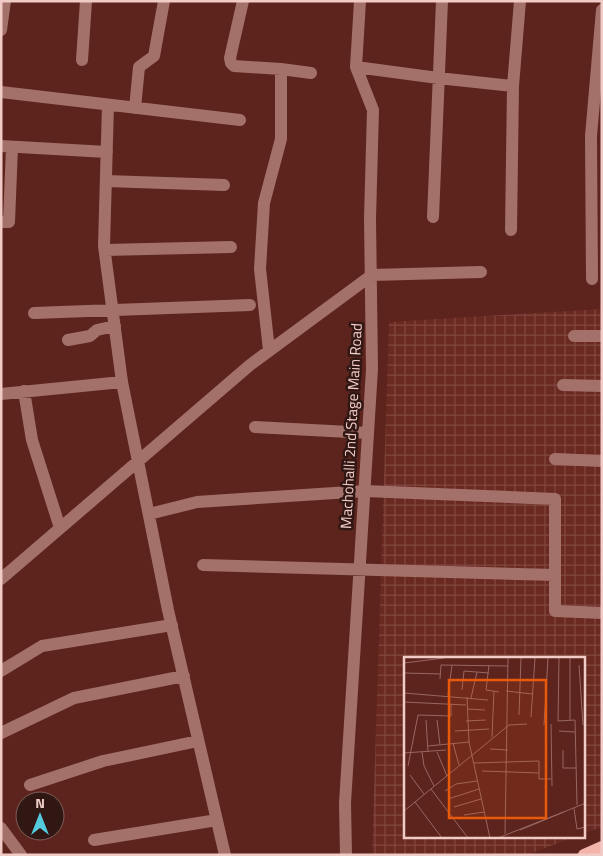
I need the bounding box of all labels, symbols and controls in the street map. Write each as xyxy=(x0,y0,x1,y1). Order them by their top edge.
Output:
street label: Machohalli 2nd Stage Main Road xyxy=(334,323,368,529)
inset map xyxy=(404,657,586,838)
north arrow xyxy=(15,791,65,841)
text: N xyxy=(35,792,45,813)

